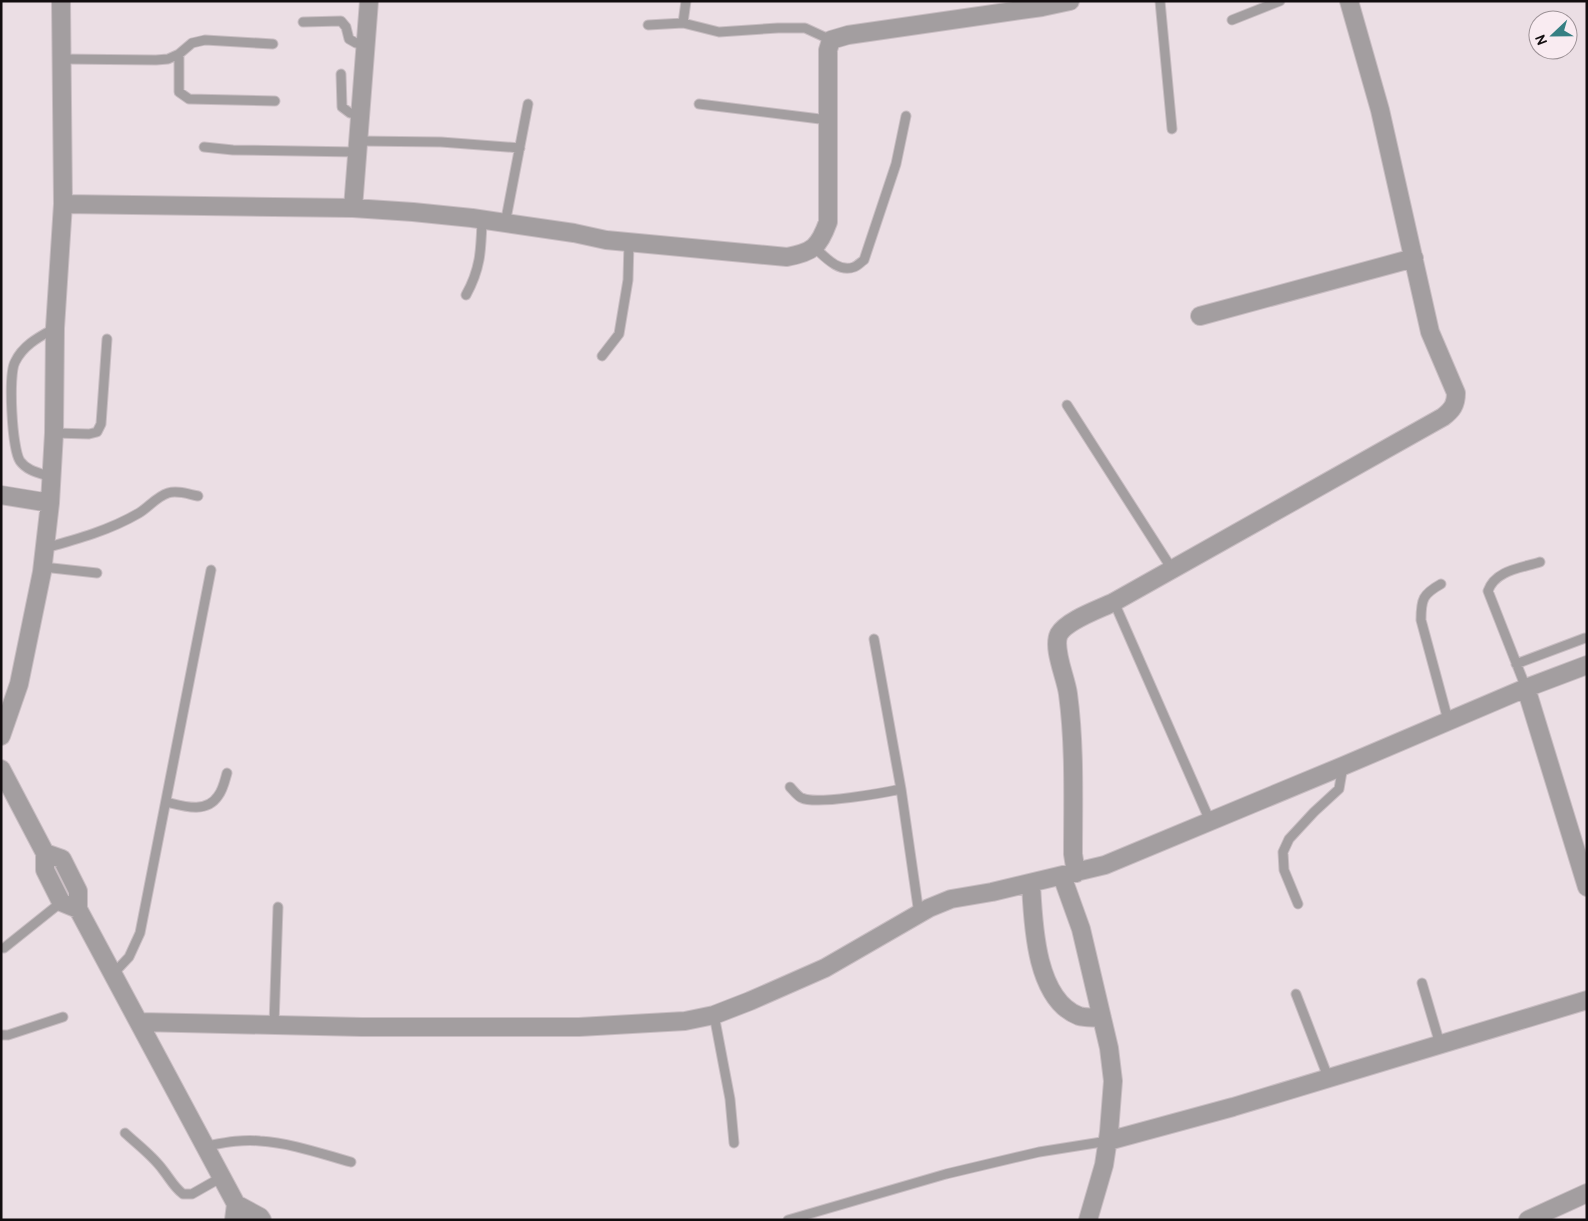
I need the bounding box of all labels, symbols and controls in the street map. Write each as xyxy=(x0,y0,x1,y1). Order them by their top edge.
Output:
north arrow xyxy=(1528,10,1578,60)
text: N xyxy=(1533,31,1552,47)

